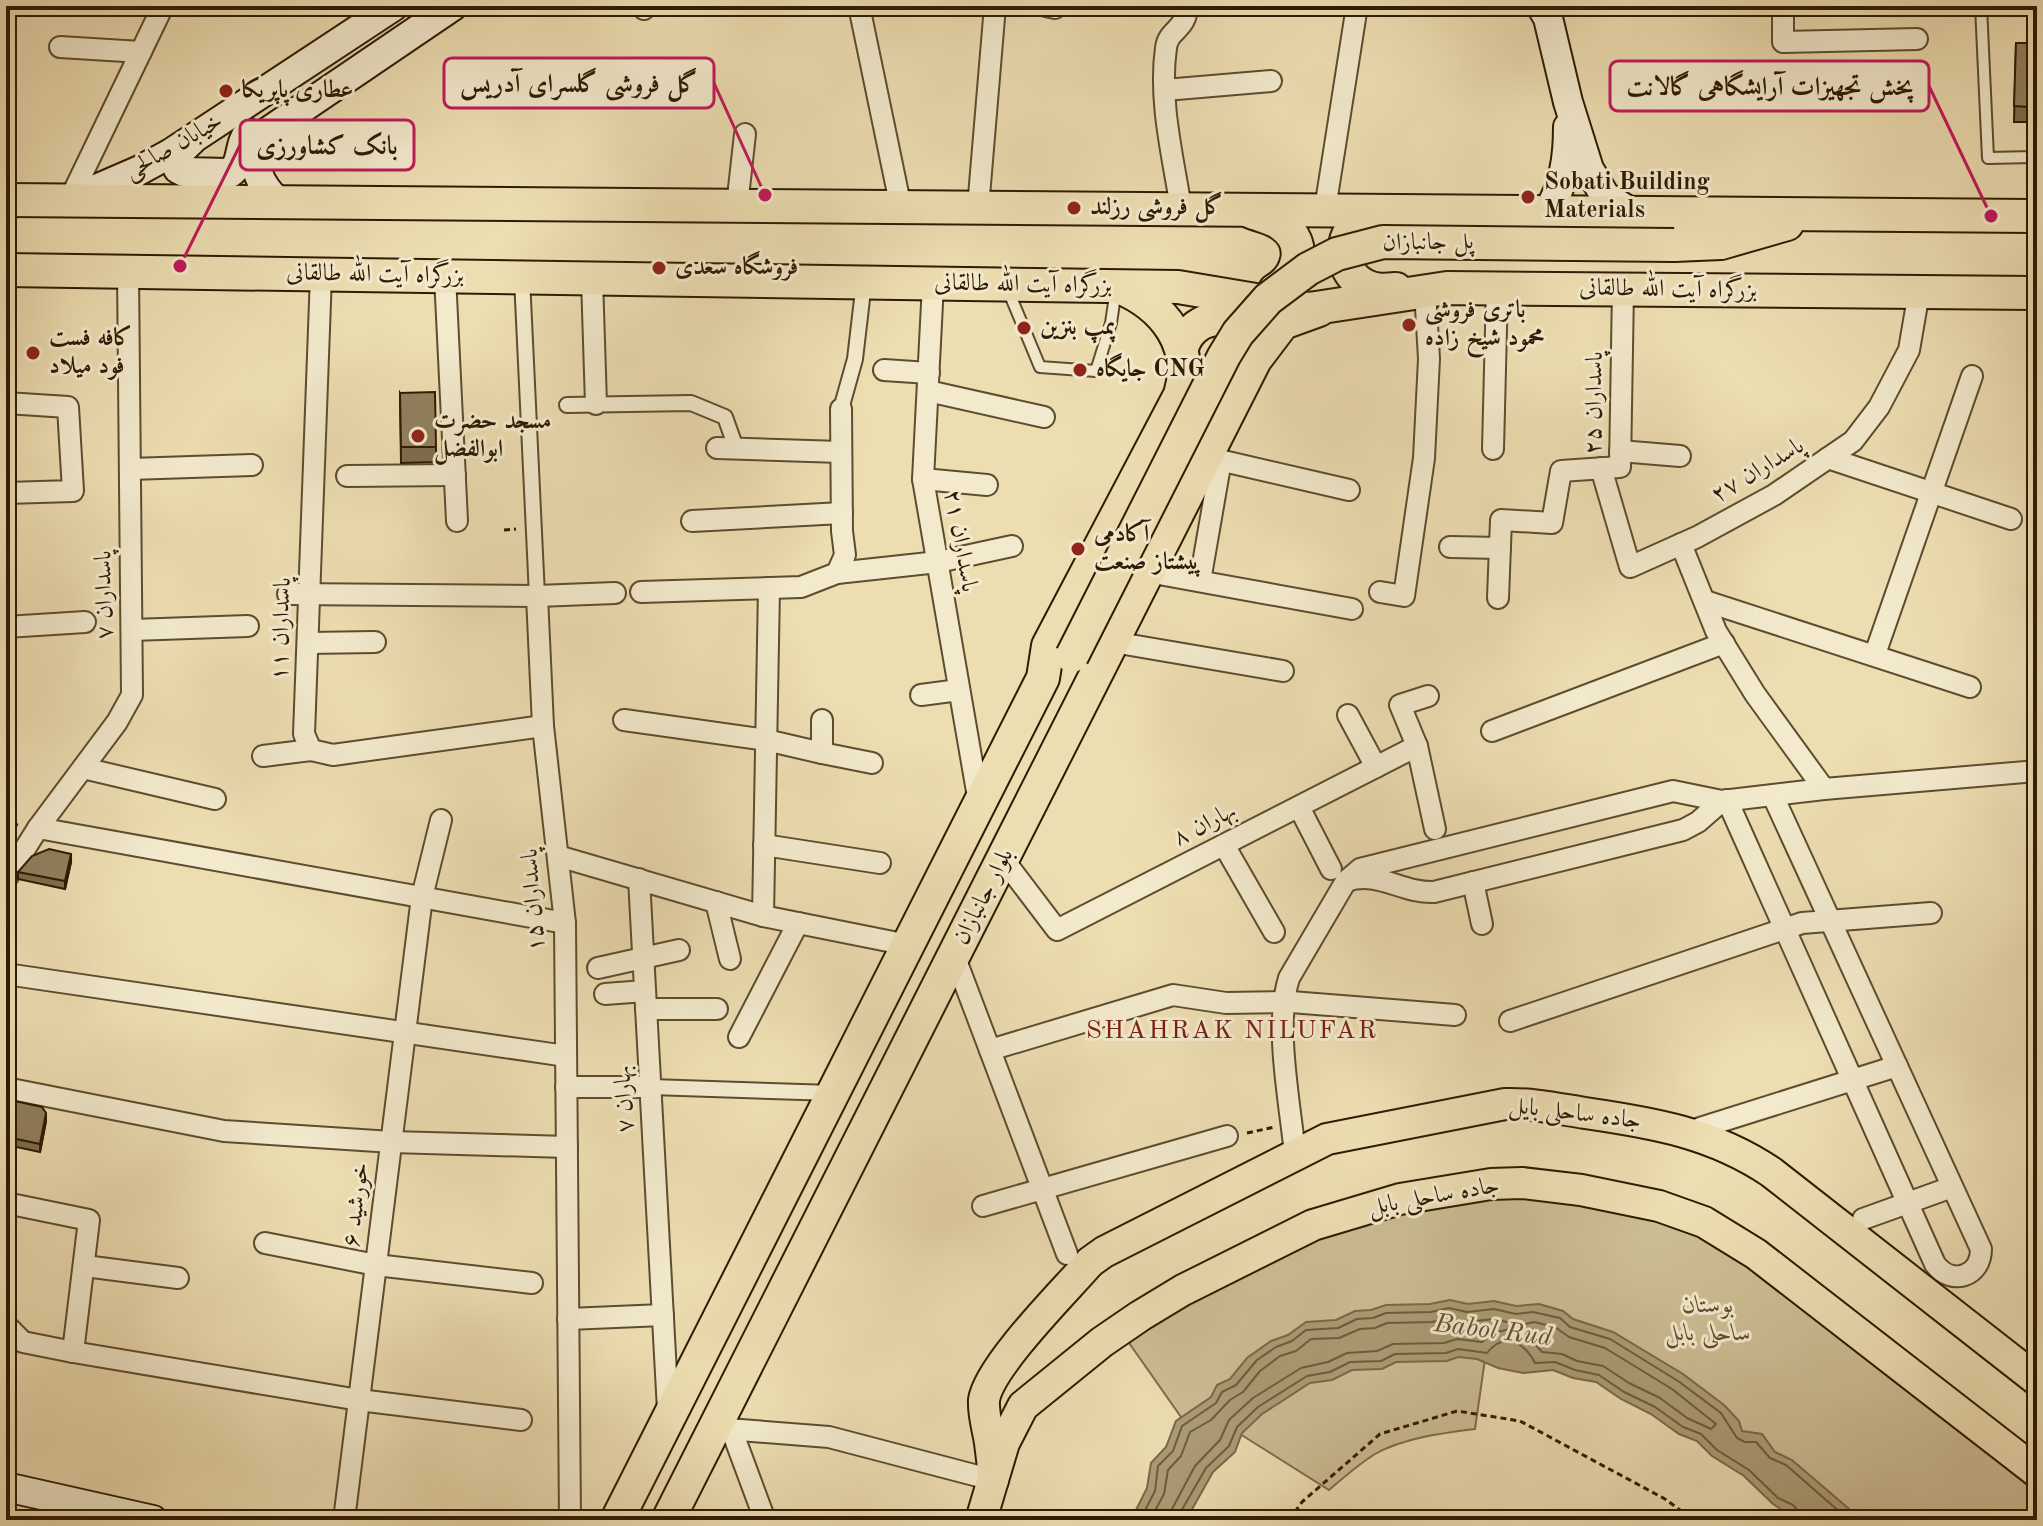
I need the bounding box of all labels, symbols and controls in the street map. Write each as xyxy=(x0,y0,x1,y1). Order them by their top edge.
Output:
callout: گل فروشی گلسرای آدریس xyxy=(444,58,714,108)
callout: پخش تجهیزات آرایشگاهی گالانت xyxy=(1610,61,1929,111)
text: گل فروشی گلسرای آدریس xyxy=(460,67,698,102)
text: پخش تجهیزات آرایشگاهی گالانت xyxy=(1627,69,1914,104)
place label: عطاری پاپریکا xyxy=(242,76,353,107)
marker: عطاری پاپریکا xyxy=(217,82,235,100)
street label: خیابان صالحی xyxy=(121,109,229,187)
callout: بانک کشاورزی xyxy=(240,120,414,170)
text: بانک کشاورزی xyxy=(256,131,398,161)
place label: Sobati Building Materials xyxy=(1544,171,1710,223)
marker: Sobati Building Materials xyxy=(1519,188,1537,206)
place label: گل فروشی رزلند xyxy=(1090,191,1223,223)
marker: گل فروشی رزلند xyxy=(1065,199,1083,217)
street label: پل جانبازان xyxy=(1382,230,1475,259)
place label: فروشگاه سعدی xyxy=(675,250,798,281)
street label: بزرگراه آیت الله طالقانی xyxy=(286,252,464,290)
marker: فروشگاه سعدی xyxy=(650,259,668,277)
street label: بزرگراه آیت الله طالقانی xyxy=(934,262,1112,300)
street label: بزرگراه آیت الله طالقانی xyxy=(1579,267,1757,305)
place label: باتری فروشی محمود شیخ زاده xyxy=(1425,298,1544,359)
place label: پمپ بنزین xyxy=(1040,316,1116,344)
marker: باتری فروشی محمود شیخ زاده xyxy=(1400,316,1418,334)
marker: پمپ بنزین xyxy=(1015,319,1033,337)
place label: کافه فست فود میلاد xyxy=(49,324,132,380)
marker: کافه فست فود میلاد xyxy=(24,344,42,362)
street label: پاسداران ۲۵ xyxy=(1582,350,1611,455)
place label: جایگاه CNG xyxy=(1096,352,1205,383)
marker: جایگاه CNG xyxy=(1071,361,1089,379)
place label: مسجد حضرت ابوالفضل xyxy=(434,410,551,465)
marker: مسجد حضرت ابوالفضل xyxy=(409,427,427,445)
street label: پاسداران ۲۷ xyxy=(1707,433,1811,511)
street label: پاسداران ۲۱ xyxy=(936,488,981,596)
place label: آکادمی پیشتاز صنعت xyxy=(1093,519,1201,577)
marker: آکادمی پیشتاز صنعت xyxy=(1069,540,1087,558)
street label: پاسداران ۷ xyxy=(92,549,121,640)
street label: پاسداران ١١ xyxy=(268,575,299,681)
street label: بهاران ۸ xyxy=(1169,799,1241,852)
street label: بلوار جانبازان xyxy=(950,845,1019,949)
street label: پاسداران ۱۵ xyxy=(518,846,553,952)
district label: SHAHRAK NILUFAR xyxy=(1086,1018,1378,1044)
street label: بهاران ۷ xyxy=(611,1065,640,1133)
street label: جاده ساحلی بایل xyxy=(1507,1094,1642,1137)
street label: خورشید ۶ xyxy=(340,1161,375,1249)
street label: جاده ساحلی بابل xyxy=(1367,1174,1502,1223)
park label: بوستان ساحلی بابل xyxy=(1665,1294,1751,1349)
water label: Babol Rud xyxy=(1432,1311,1554,1351)

